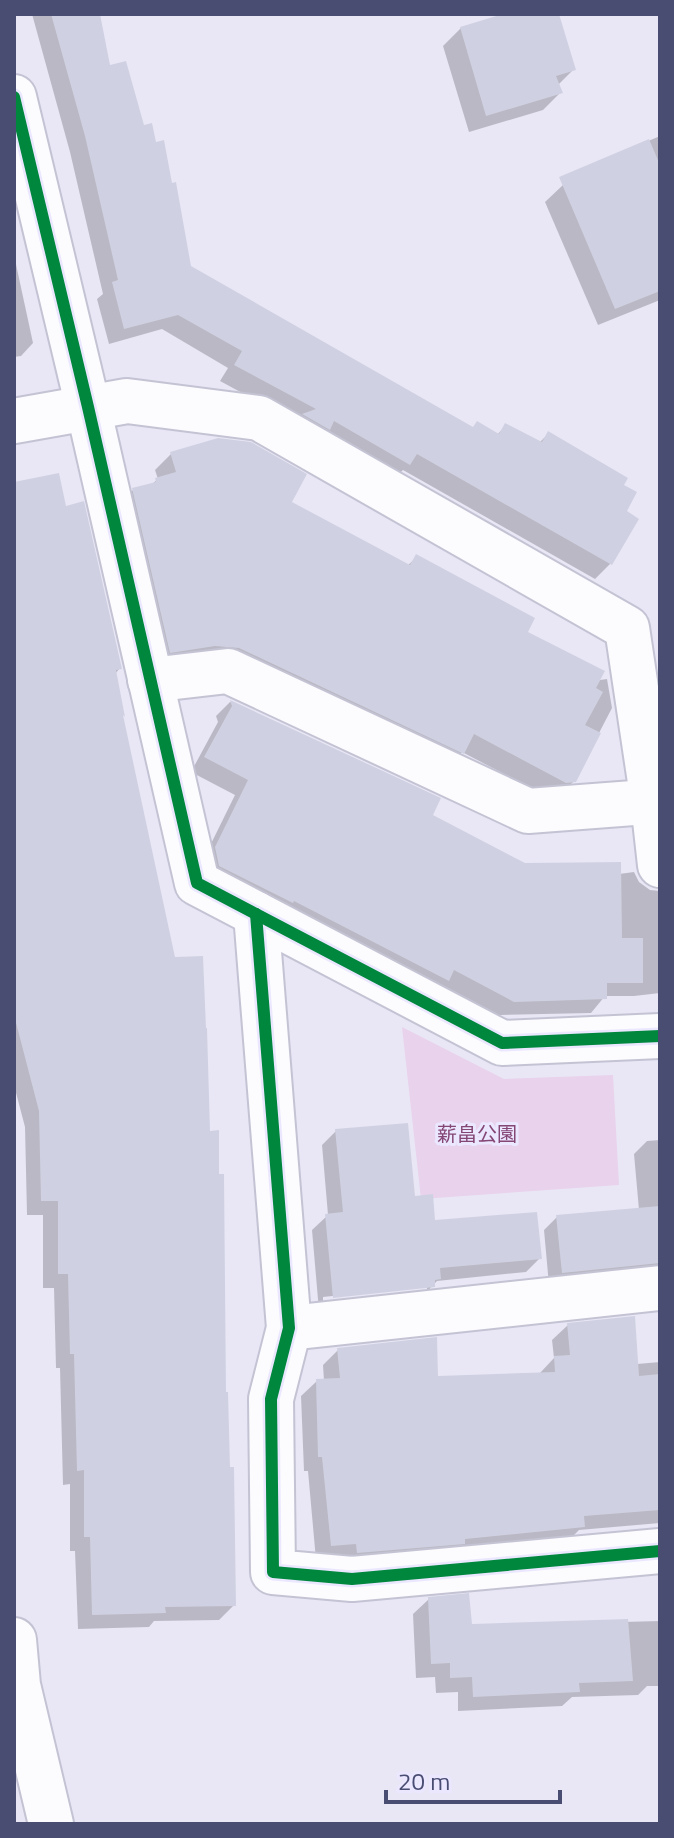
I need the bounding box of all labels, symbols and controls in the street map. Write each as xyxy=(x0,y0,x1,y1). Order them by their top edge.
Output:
park label: 薪畠公園 xyxy=(437,1118,517,1149)
scale bar xyxy=(386,1754,560,1804)
text: 20 m xyxy=(398,1763,450,1799)

